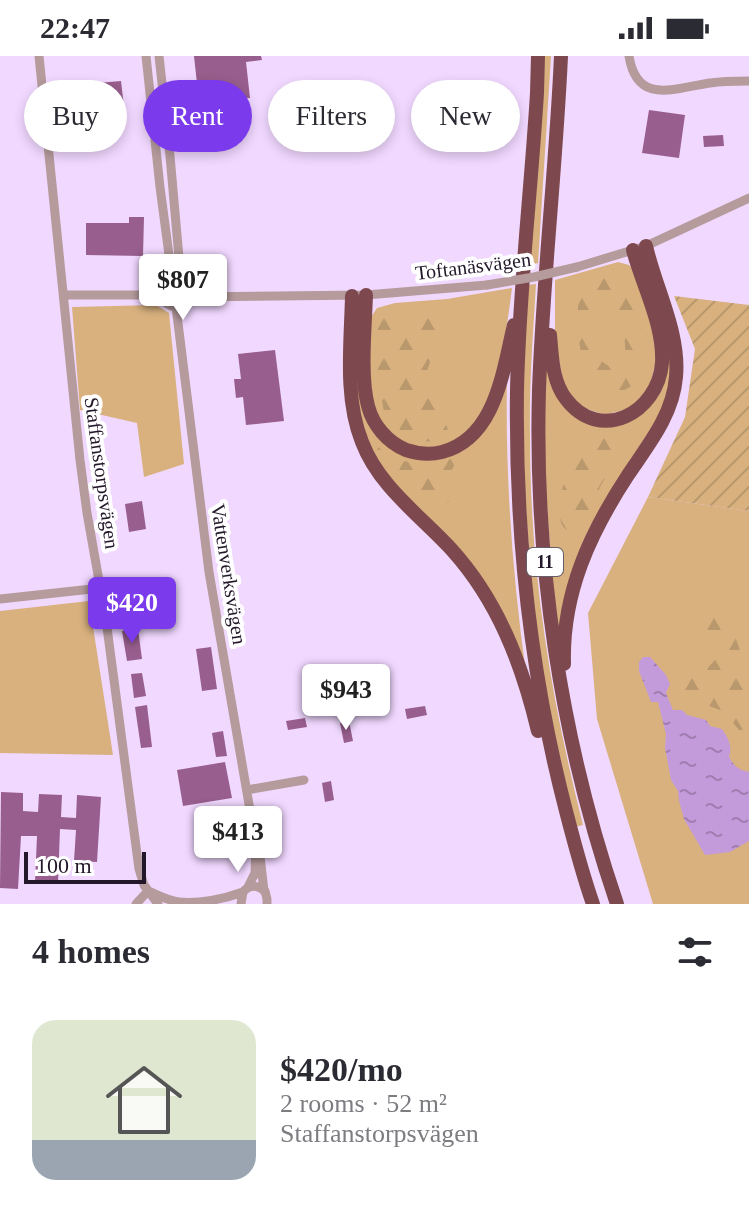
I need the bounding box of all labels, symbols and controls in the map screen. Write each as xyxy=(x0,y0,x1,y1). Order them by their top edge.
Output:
text: 22:47 xyxy=(40,11,110,44)
chip: Buy xyxy=(24,80,127,152)
chip: Rent xyxy=(143,80,252,152)
chip: Filters xyxy=(268,80,395,152)
chip: New xyxy=(411,80,520,152)
street label: Toftanäsvägen xyxy=(414,248,532,285)
pin: $807 xyxy=(136,254,230,322)
text: $807 xyxy=(157,265,209,294)
street label: Staffanstorpsvägen xyxy=(79,396,124,550)
street label: Vattenverksvägen xyxy=(206,502,251,646)
road number: 11 xyxy=(527,548,563,576)
pin: $420 xyxy=(85,577,179,645)
text: $420 xyxy=(106,588,158,617)
pin: $943 xyxy=(299,664,393,732)
text: $943 xyxy=(320,675,372,704)
pin: $413 xyxy=(191,806,285,874)
text: $413 xyxy=(212,817,264,846)
scale bar xyxy=(24,848,146,884)
text: 100 m xyxy=(36,853,92,878)
icon: filters xyxy=(673,930,717,974)
text: 4 homes xyxy=(32,933,150,970)
text: $420/mo xyxy=(280,1051,403,1088)
icon: home xyxy=(96,1052,192,1148)
text: 2 rooms · 52 m² xyxy=(280,1089,447,1118)
text: Staffanstorpsvägen xyxy=(280,1119,479,1148)

